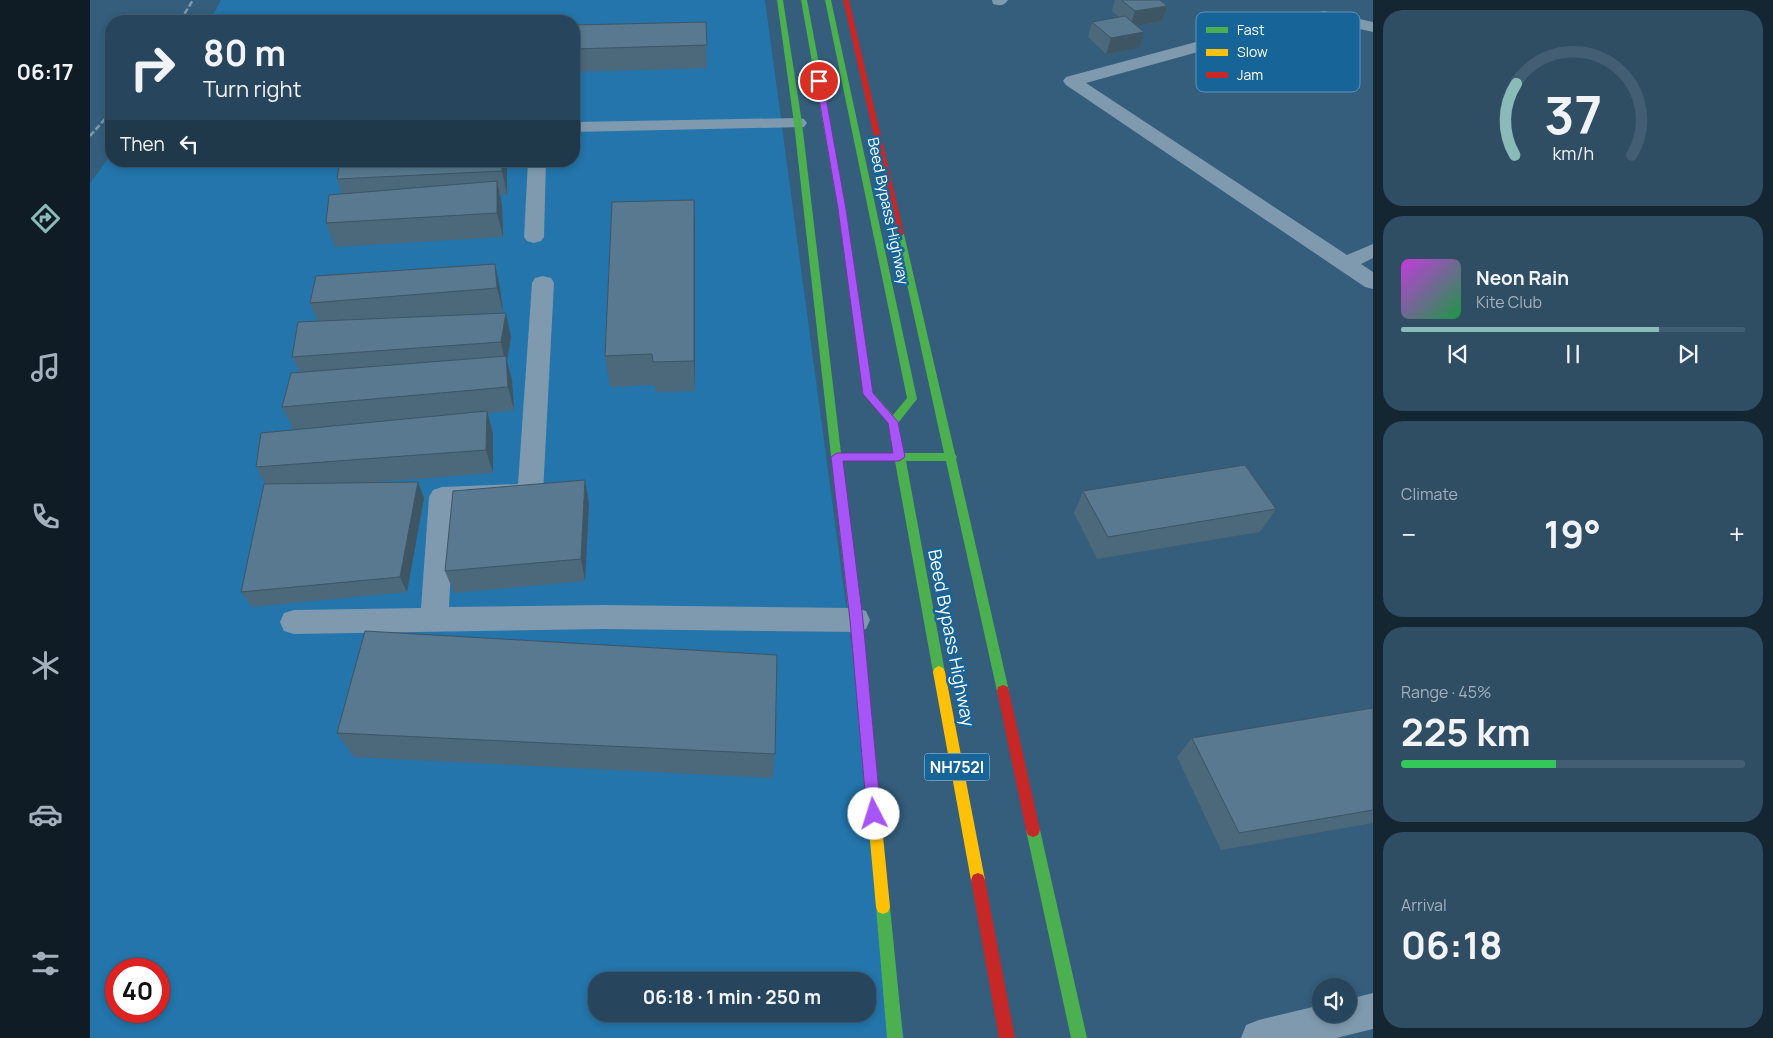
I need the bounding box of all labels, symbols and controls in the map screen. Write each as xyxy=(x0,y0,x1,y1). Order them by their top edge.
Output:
legend xyxy=(1196,12,1360,92)
text: Fast xyxy=(1237,20,1265,39)
text: 80 m xyxy=(203,29,286,77)
icon: right xyxy=(120,35,185,100)
text: Slow xyxy=(1237,42,1268,61)
text: 06:17 xyxy=(16,57,74,87)
pin xyxy=(798,60,840,102)
text: Jam xyxy=(1237,65,1263,84)
icon: arrive xyxy=(805,67,833,95)
text: Turn right xyxy=(203,74,301,104)
text: 37 xyxy=(1544,79,1602,150)
icon: left xyxy=(175,130,203,158)
text: Then xyxy=(120,131,165,157)
street label: Beed Bypass Highway xyxy=(863,135,914,287)
text: km/h xyxy=(1552,141,1594,165)
icon: directions xyxy=(28,201,63,236)
text: Neon Rain xyxy=(1476,265,1569,291)
text: Kite Club xyxy=(1476,291,1542,313)
icon: previous xyxy=(1444,340,1472,368)
icon: pause xyxy=(1559,340,1587,368)
icon: next xyxy=(1674,340,1702,368)
icon: music xyxy=(28,350,63,385)
text: Climate xyxy=(1401,483,1458,505)
icon: phone xyxy=(28,499,63,534)
text: 19° xyxy=(1544,507,1601,559)
text: − xyxy=(1401,515,1416,553)
text: + xyxy=(1729,515,1745,553)
street label: Beed Bypass Highway xyxy=(923,547,981,729)
icon: climate xyxy=(28,648,63,683)
text: Range · 45% xyxy=(1401,681,1491,703)
text: 225 km xyxy=(1401,705,1531,757)
road number: NH752I xyxy=(924,754,990,780)
position arrow xyxy=(847,787,899,839)
icon: car xyxy=(28,797,63,832)
text: Arrival xyxy=(1401,894,1447,916)
text: 06:18 xyxy=(1401,918,1503,970)
icon: filters xyxy=(28,946,63,981)
speed limit sign: 40 xyxy=(105,958,170,1023)
map controls xyxy=(1312,978,1357,1023)
button: sound xyxy=(1312,978,1357,1023)
text: 06:18 · 1 min · 250 m xyxy=(643,984,821,1010)

